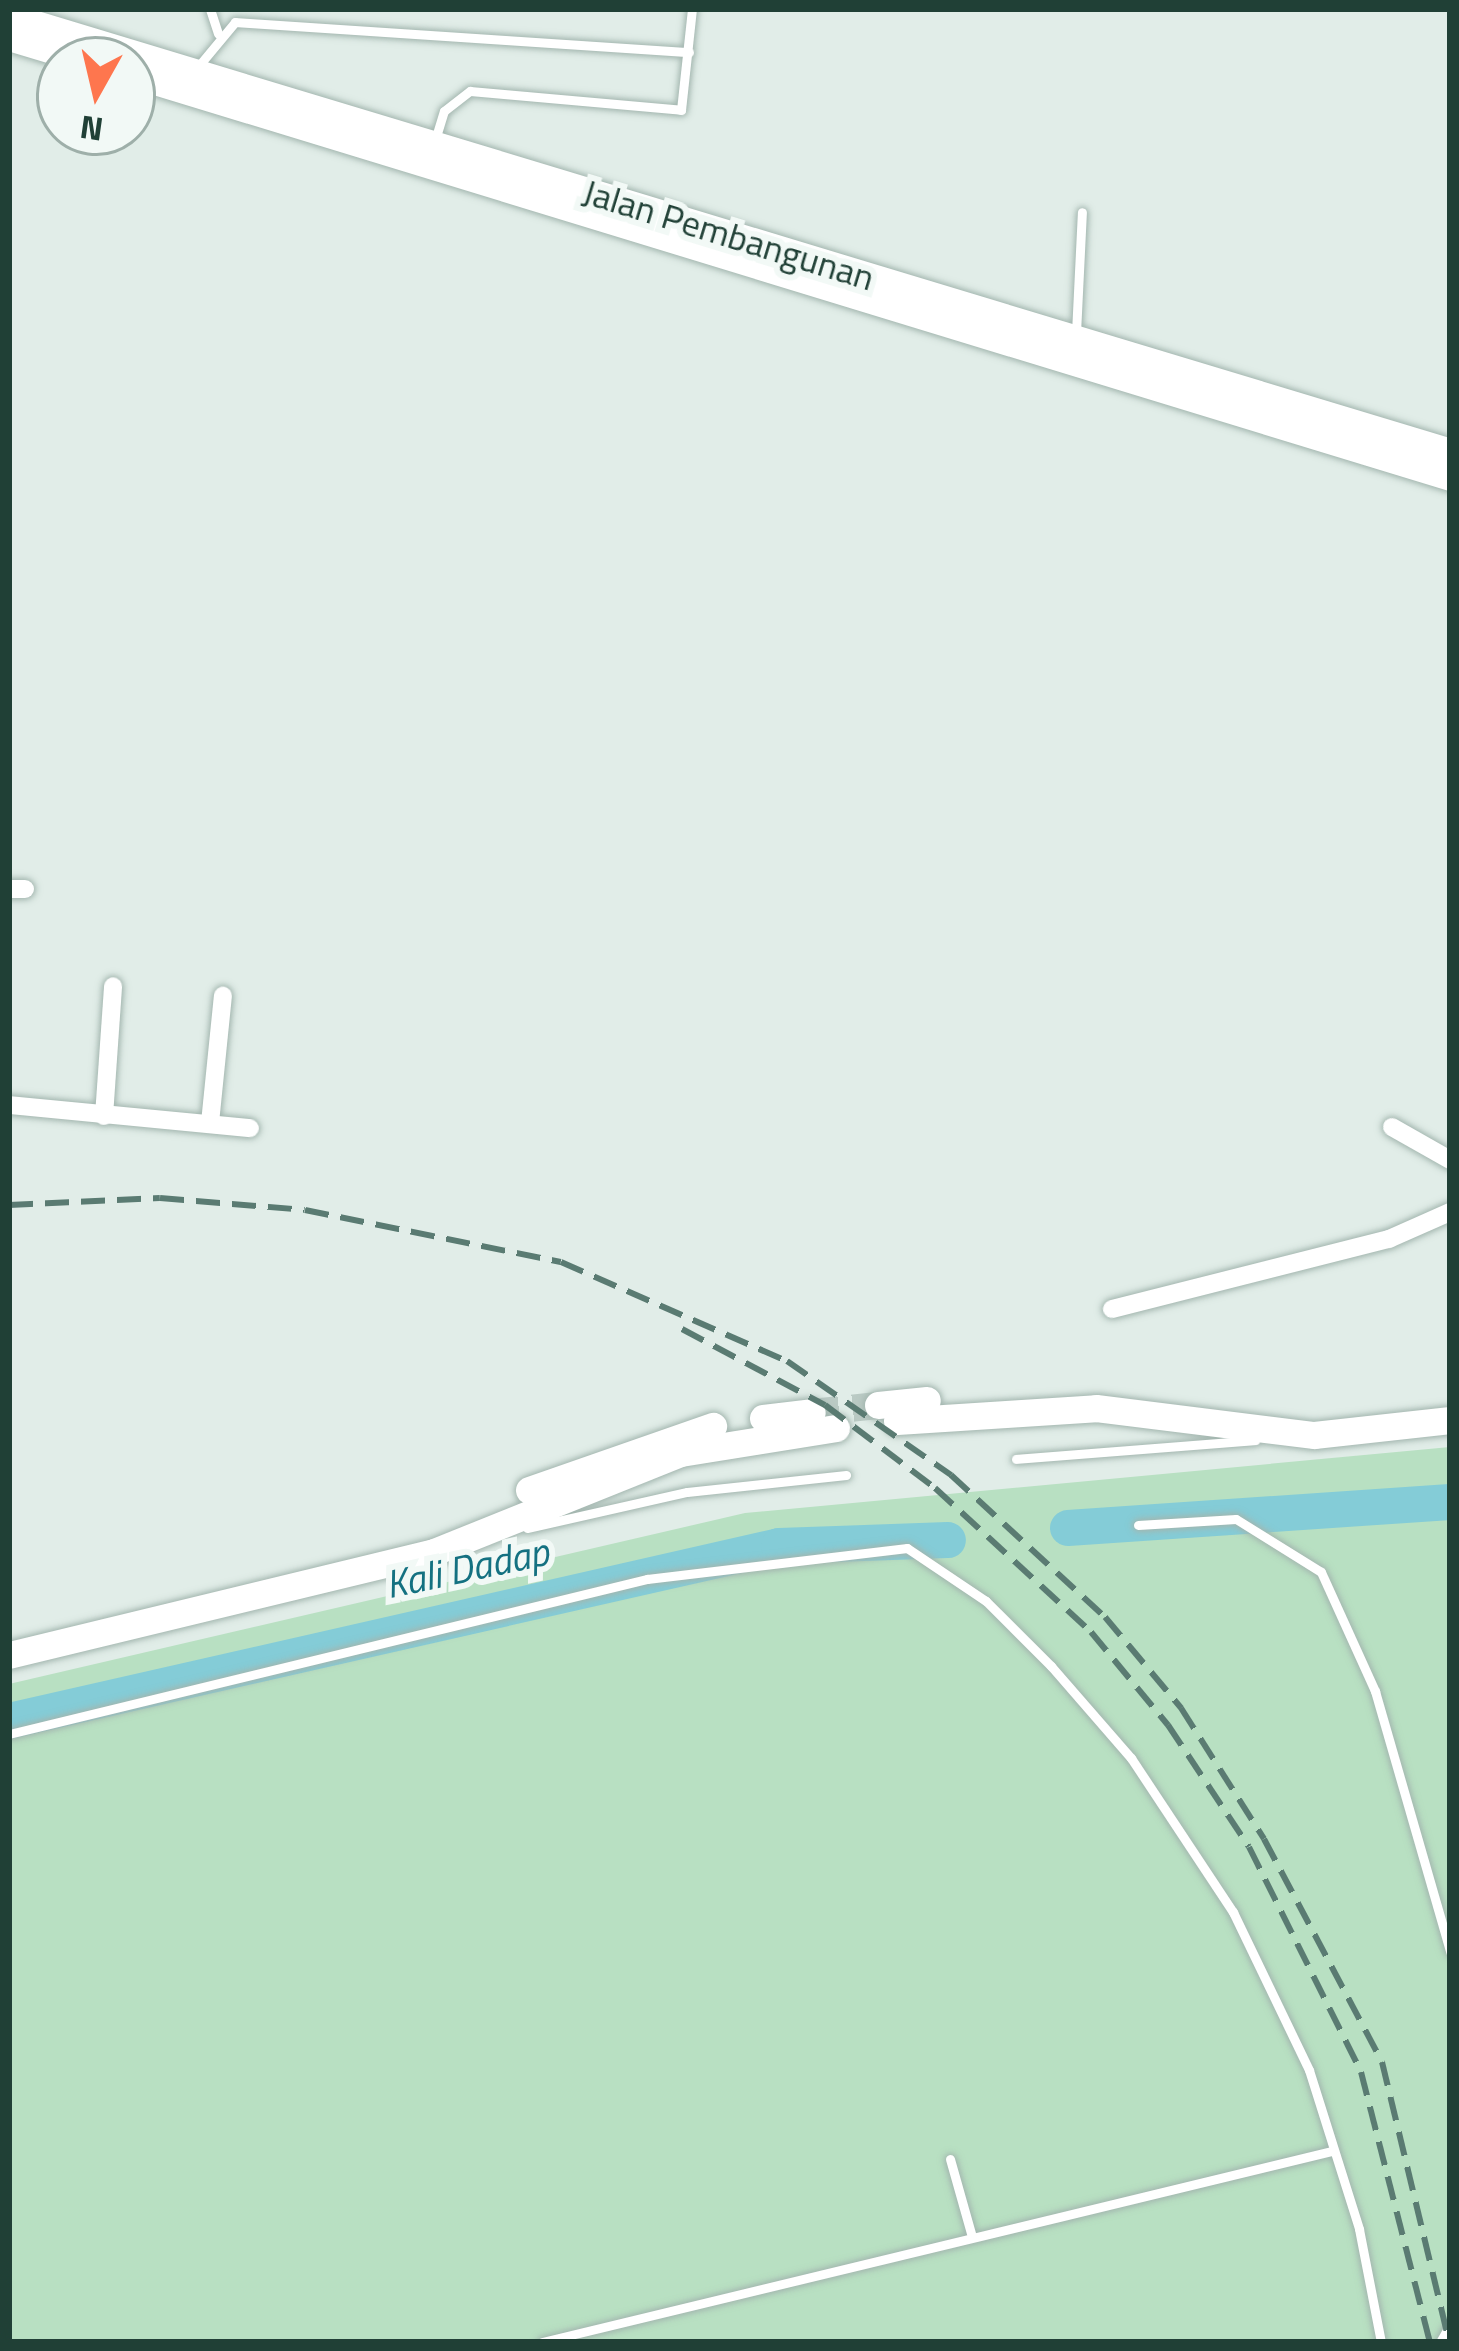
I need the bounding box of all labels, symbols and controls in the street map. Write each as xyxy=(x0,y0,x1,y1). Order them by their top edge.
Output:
north arrow xyxy=(36,36,156,156)
text: N xyxy=(77,102,106,155)
street label: Jalan Pembangunan xyxy=(578,169,880,299)
water label: Kali Dadap xyxy=(381,1528,553,1608)

